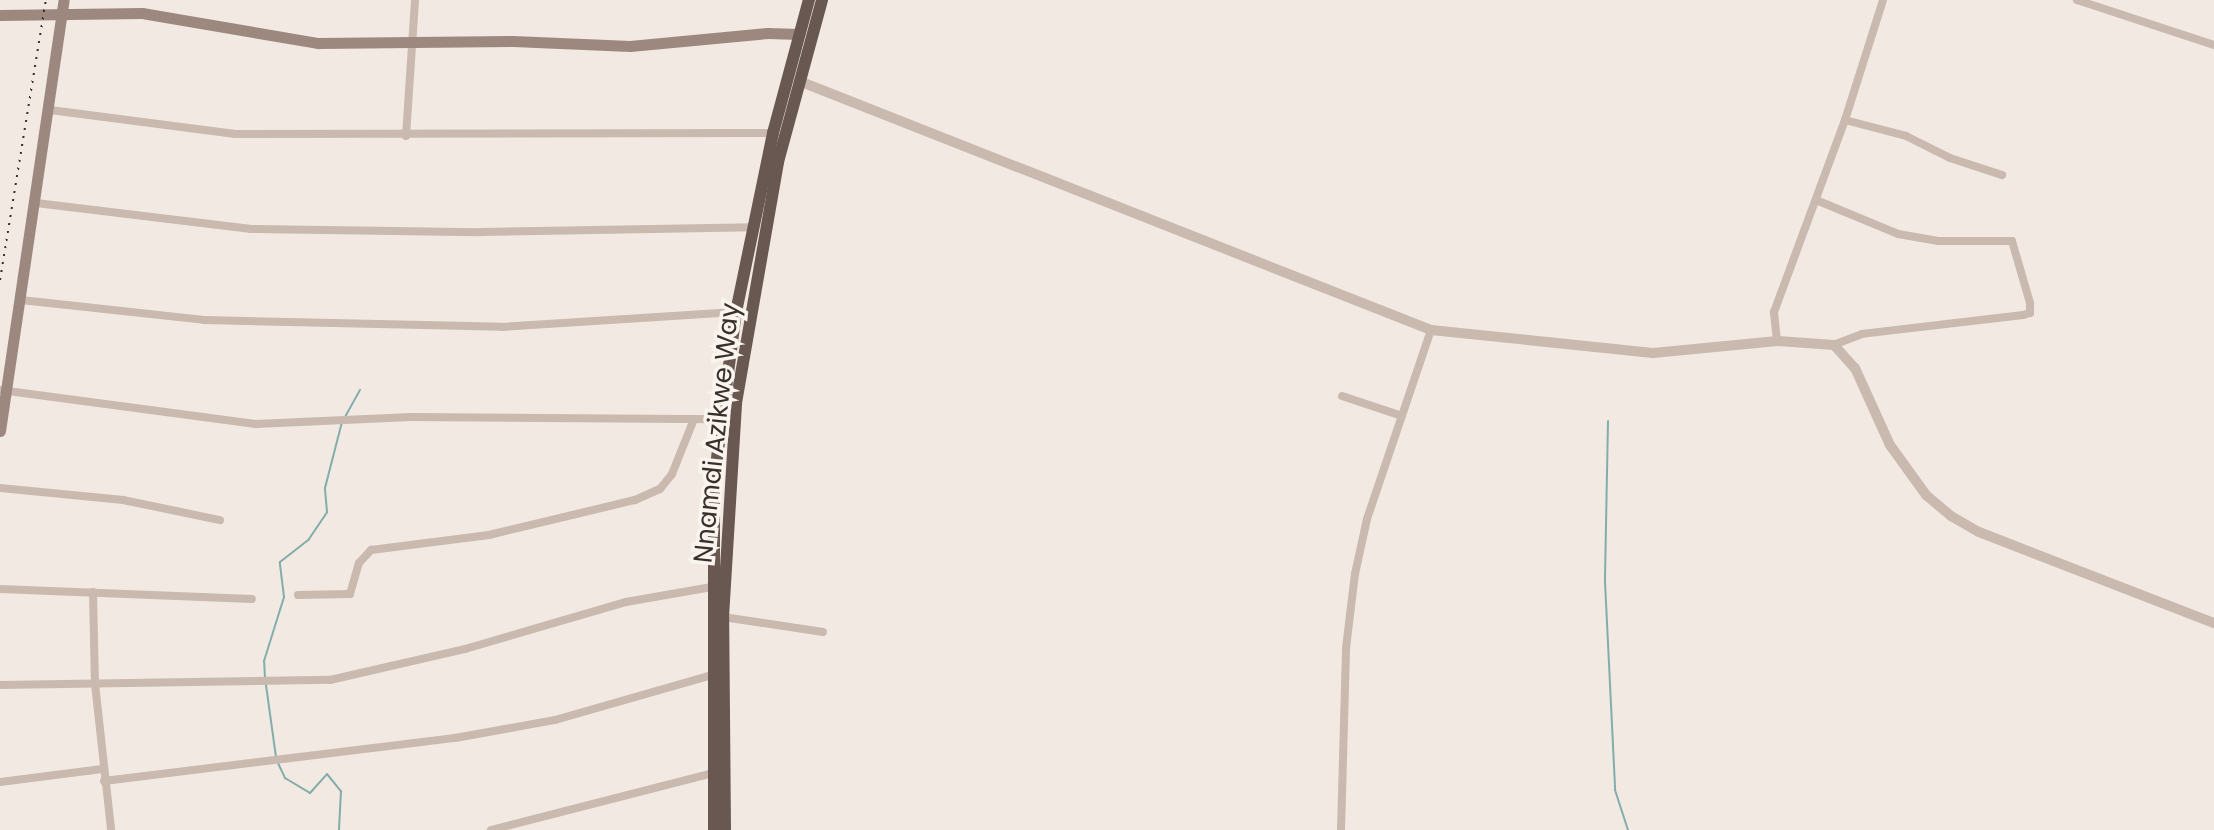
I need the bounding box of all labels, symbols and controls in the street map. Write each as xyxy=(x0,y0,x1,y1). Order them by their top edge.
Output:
street label: Nnamdi Azikwe Way xyxy=(688,301,746,565)

